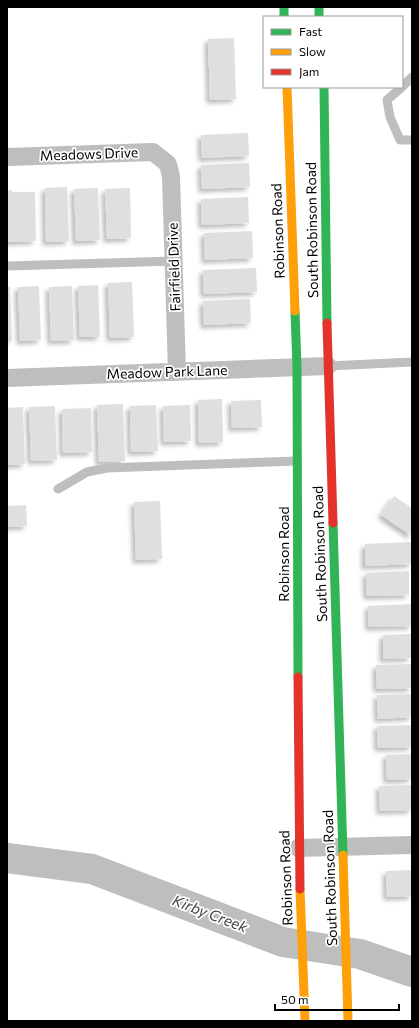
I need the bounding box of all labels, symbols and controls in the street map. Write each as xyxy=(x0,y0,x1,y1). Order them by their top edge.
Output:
legend xyxy=(263,16,403,88)
text: Fast xyxy=(299,24,322,38)
text: Slow xyxy=(299,44,326,58)
text: Jam xyxy=(299,64,319,79)
street label: Meadows Drive xyxy=(40,143,138,164)
street label: South Robinson Road xyxy=(302,162,321,298)
street label: Robinson Road xyxy=(267,183,288,279)
street label: Fairfield Drive xyxy=(163,222,184,312)
street label: Meadow Park Lane xyxy=(106,361,228,382)
street label: South Robinson Road xyxy=(309,486,330,622)
street label: Robinson Road xyxy=(275,506,292,602)
street label: South Robinson Road xyxy=(319,810,340,946)
street label: Robinson Road xyxy=(275,830,296,926)
water label: Kirby Creek xyxy=(170,891,251,936)
scale bar xyxy=(275,986,399,1012)
text: 50 m xyxy=(281,992,309,1006)

